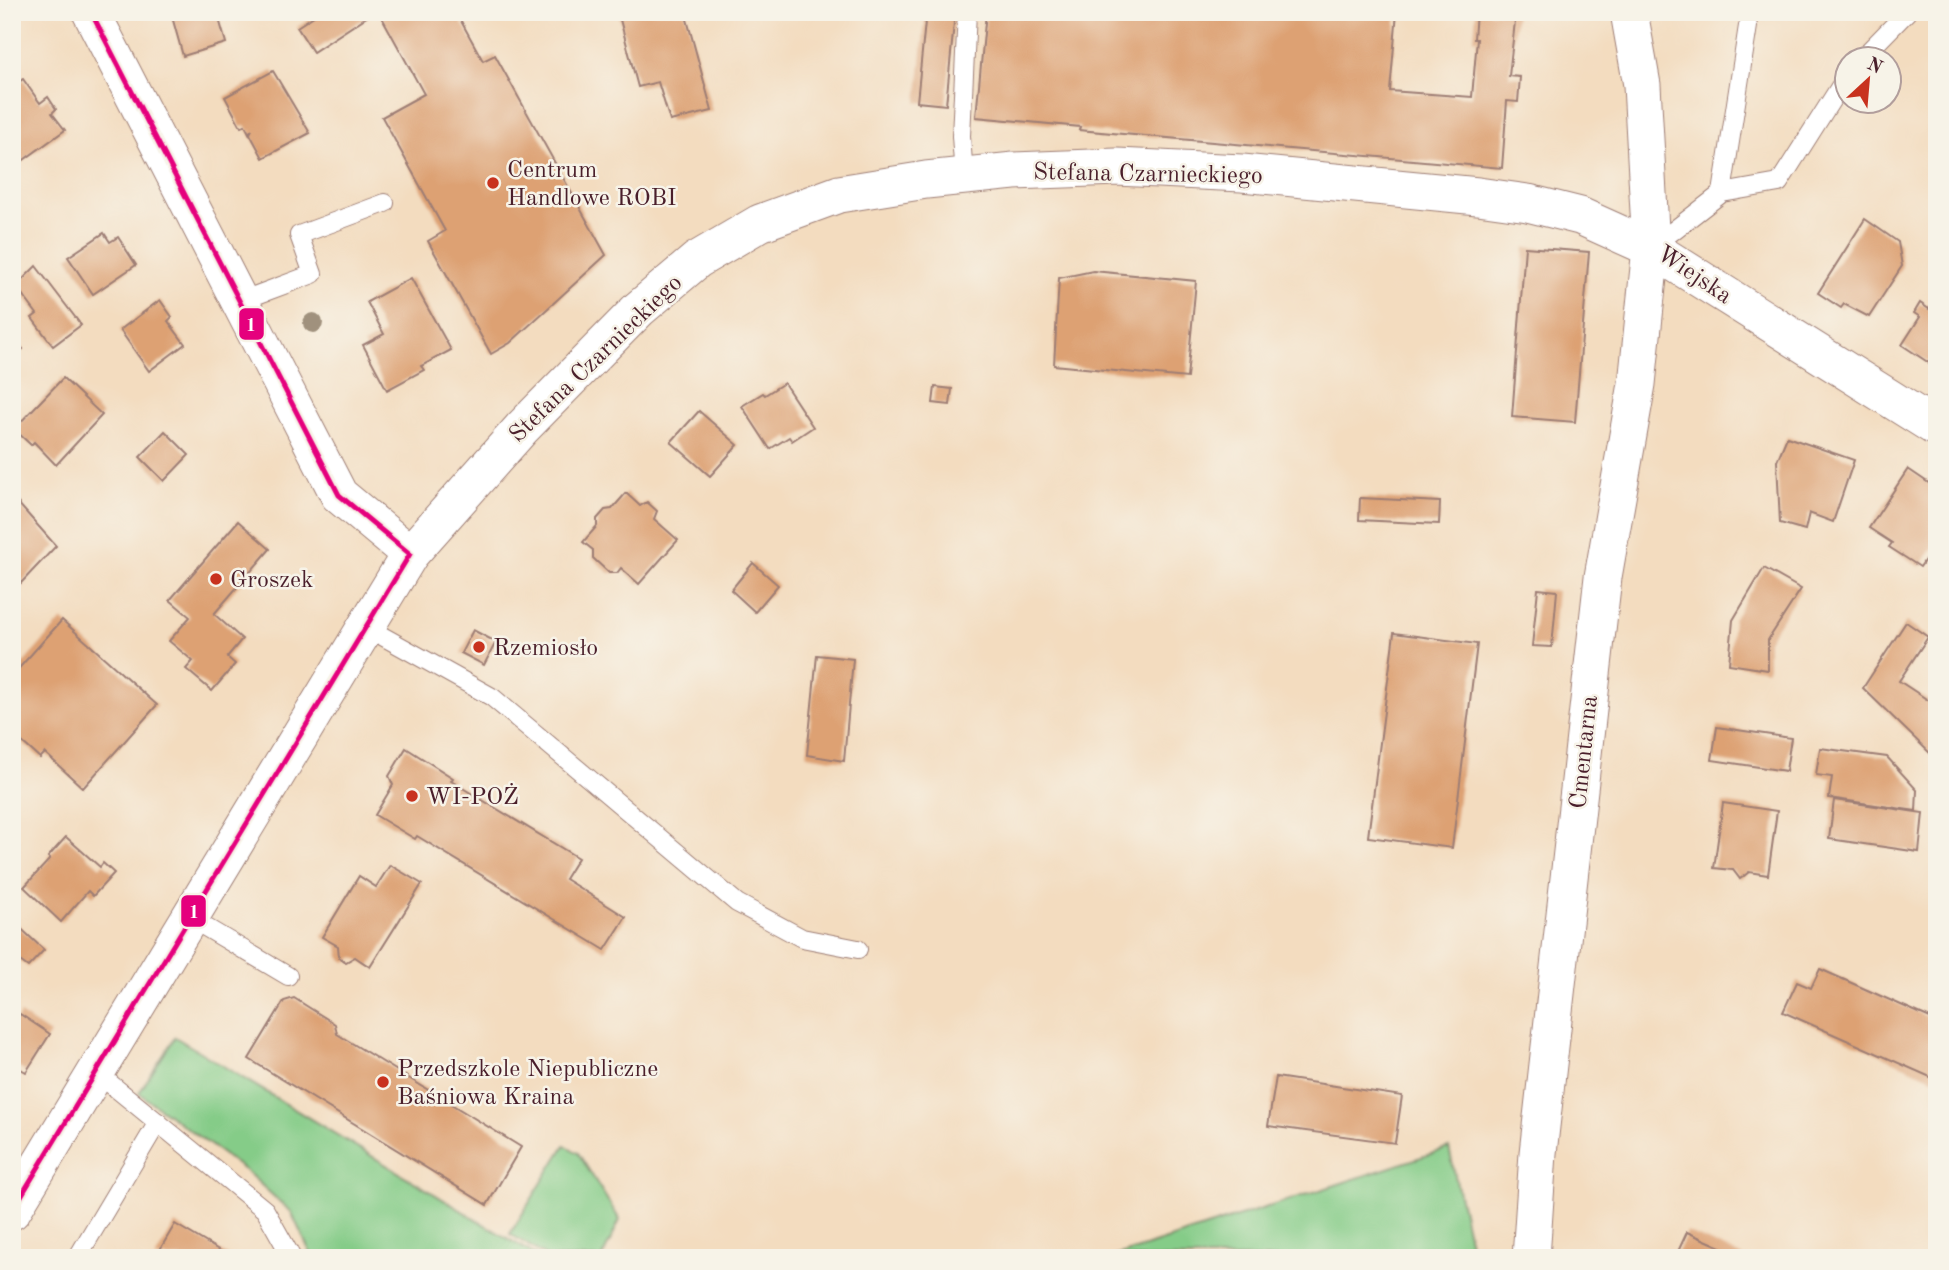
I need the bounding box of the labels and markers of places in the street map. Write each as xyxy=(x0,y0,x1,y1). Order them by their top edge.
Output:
place label: Centrum Handlowe ROBI xyxy=(507,159,677,211)
marker: Centrum Handlowe ROBI xyxy=(485,175,501,191)
place label: Groszek xyxy=(230,569,314,593)
marker: Groszek xyxy=(208,571,224,587)
place label: Rzemiosło xyxy=(493,637,598,661)
marker: Rzemiosło xyxy=(471,639,487,655)
place label: WI-POŻ xyxy=(426,783,519,810)
marker: WI-POŻ xyxy=(404,788,420,804)
place label: Przedszkole Niepubliczne Baśniowa Kraina xyxy=(397,1058,658,1110)
marker: Przedszkole Niepubliczne Baśniowa Kraina xyxy=(375,1074,391,1090)

